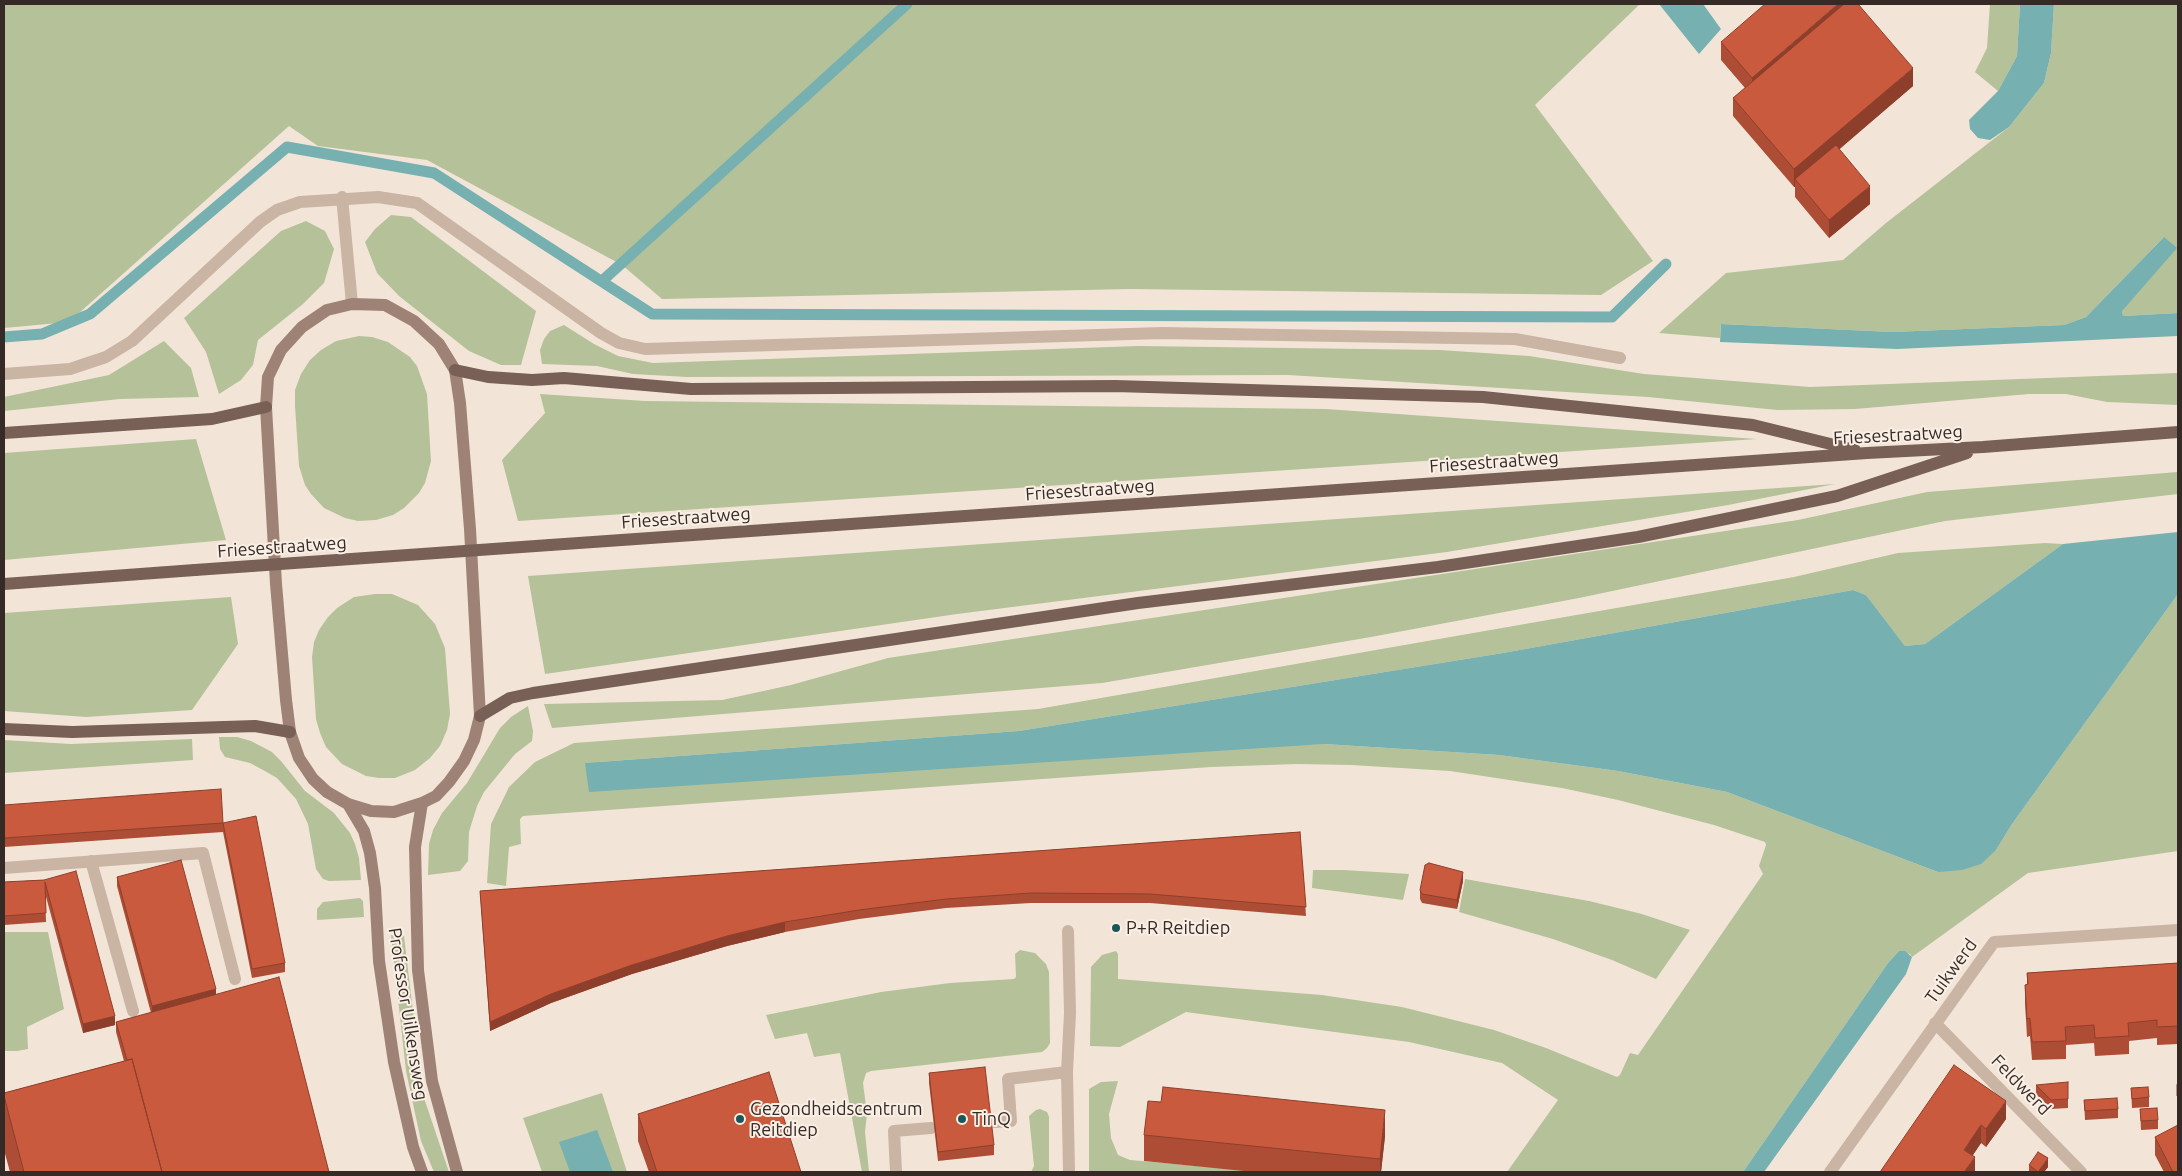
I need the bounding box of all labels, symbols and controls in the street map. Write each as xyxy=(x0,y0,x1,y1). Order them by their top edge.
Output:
street label: Friesestraatweg xyxy=(1833,421,1963,449)
street label: Friesestraatweg xyxy=(1429,447,1559,477)
street label: Friesestraatweg xyxy=(1025,475,1155,505)
street label: Friesestraatweg xyxy=(621,503,751,533)
street label: Friesestraatweg xyxy=(217,532,347,562)
place label: P+R Reitdiep xyxy=(1126,917,1230,939)
marker: P+R Reitdiep xyxy=(1110,922,1122,934)
street label: Professor Uilkensweg xyxy=(384,926,432,1102)
street label: Tuikwerd xyxy=(1920,935,1982,1007)
street label: Feldwerd xyxy=(1987,1050,2055,1120)
place label: Gezondheidscentrum Reitdiep xyxy=(750,1098,922,1140)
place label: TinQ xyxy=(972,1108,1011,1130)
marker: Gezondheidscentrum Reitdiep xyxy=(734,1113,746,1125)
marker: TinQ xyxy=(956,1113,968,1125)

